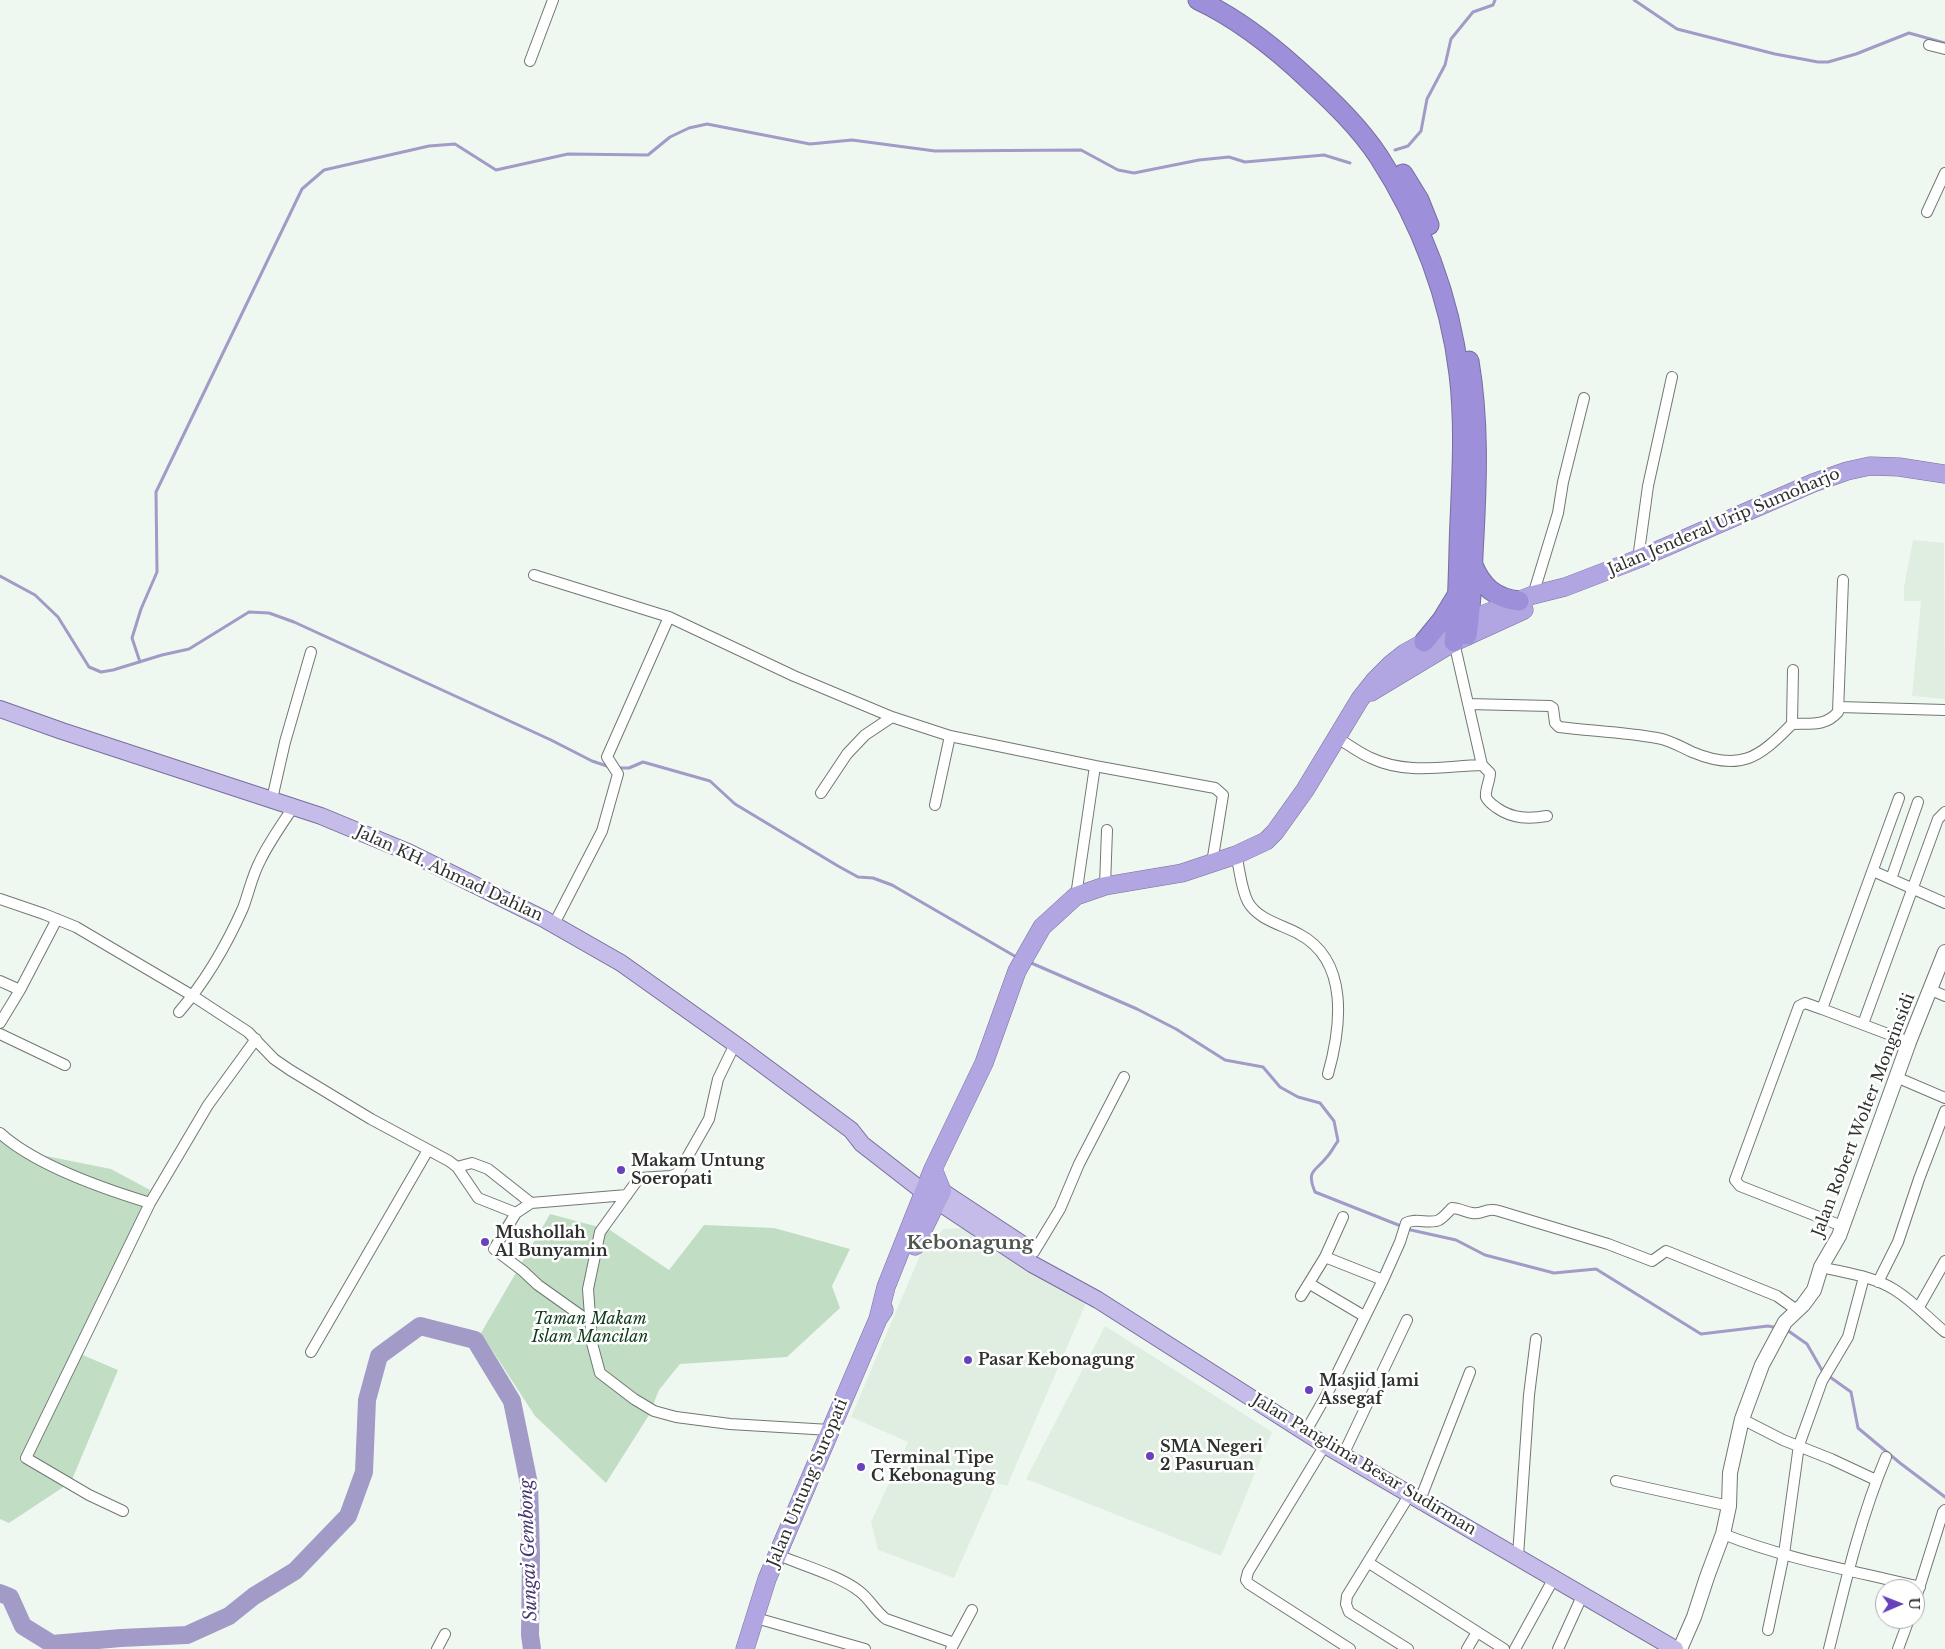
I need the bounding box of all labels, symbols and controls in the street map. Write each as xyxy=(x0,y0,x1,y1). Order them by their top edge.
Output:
street label: Jalan Jenderal Urip Sumoharjo xyxy=(1605,464,1843,580)
street label: Jalan KH. Ahmad Dahlan xyxy=(352,822,546,926)
street label: Jalan Robert Wolter Monginsidi xyxy=(1809,991,1919,1239)
place label: Makam Untung Soeropati xyxy=(631,1151,764,1189)
marker: Makam Untung Soeropati xyxy=(615,1164,627,1176)
place label: Mushollah Al Bunyamin xyxy=(495,1223,608,1261)
district label: Kebonagung xyxy=(907,1233,1033,1255)
marker: Mushollah Al Bunyamin xyxy=(479,1236,491,1248)
park label: Taman Makam Islam Mancilan xyxy=(532,1309,648,1347)
place label: Pasar Kebonagung xyxy=(978,1350,1134,1370)
marker: Pasar Kebonagung xyxy=(962,1354,974,1366)
place label: Masjid Jami Assegaf xyxy=(1319,1371,1419,1409)
marker: Masjid Jami Assegaf xyxy=(1303,1384,1315,1396)
street label: Jalan Panglima Besar Sudirman xyxy=(1249,1390,1479,1540)
street label: Jalan Untung Suropati xyxy=(764,1396,852,1570)
place label: SMA Negeri 2 Pasuruan xyxy=(1160,1437,1263,1475)
place label: Terminal Tipe C Kebonagung xyxy=(871,1448,995,1486)
marker: SMA Negeri 2 Pasuruan xyxy=(1144,1450,1156,1462)
marker: Terminal Tipe C Kebonagung xyxy=(855,1461,867,1473)
water label: Sungai Gembong xyxy=(516,1478,542,1622)
north arrow xyxy=(1875,1579,1925,1629)
text: U xyxy=(1905,1597,1923,1610)

